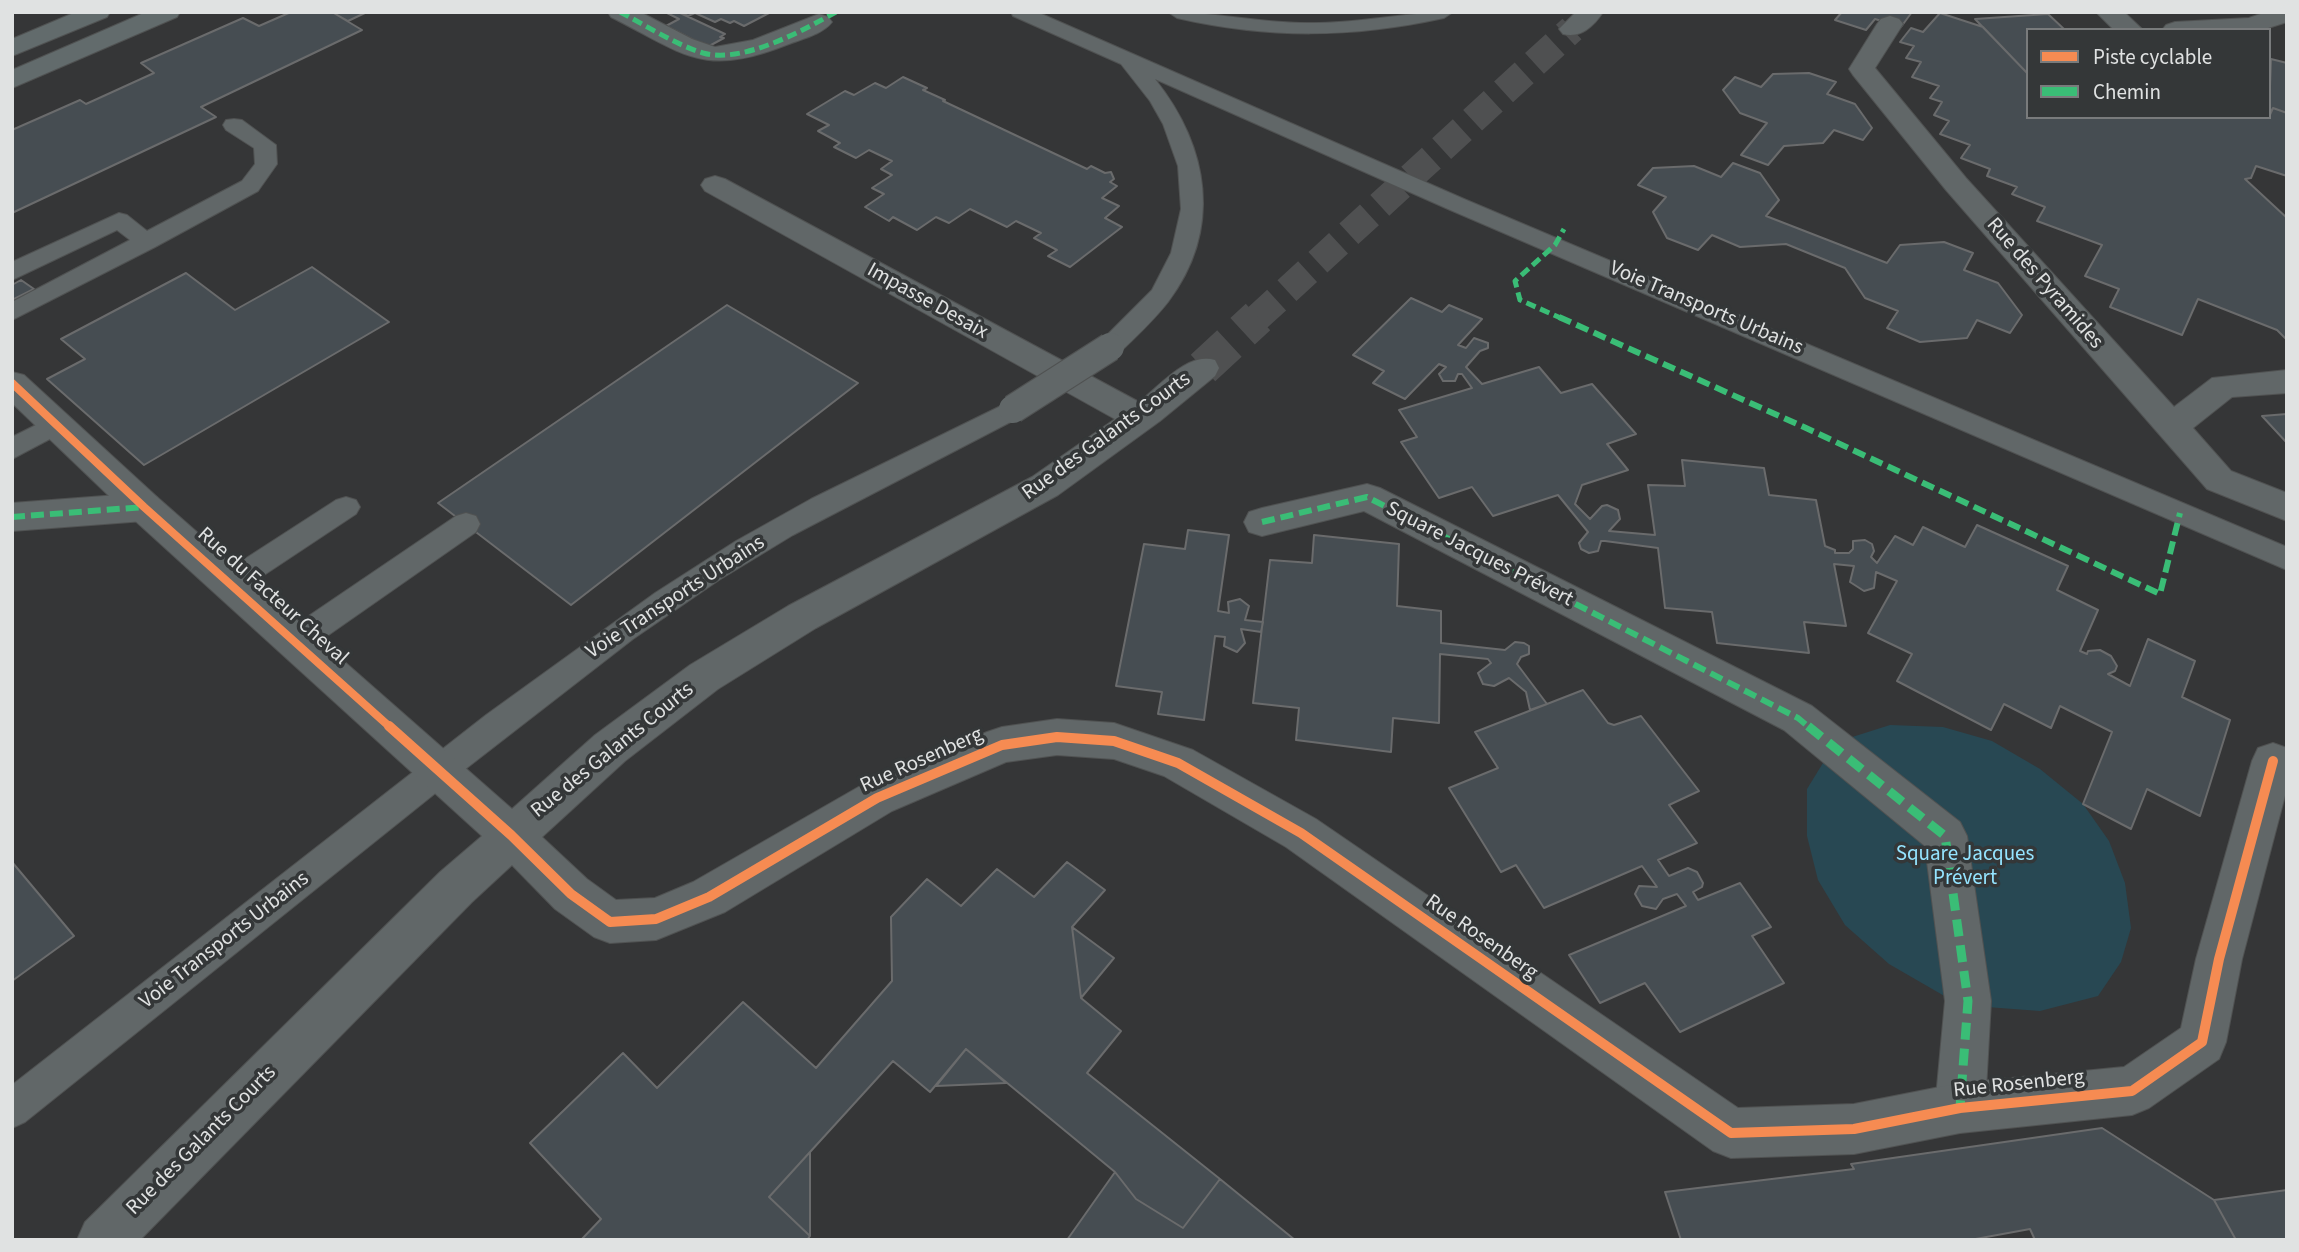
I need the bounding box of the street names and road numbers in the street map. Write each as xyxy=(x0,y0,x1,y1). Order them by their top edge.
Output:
street label: Rue des Pyramides xyxy=(1980,213,2108,355)
street label: Voie Transports Urbains xyxy=(1605,257,1807,361)
street label: Impasse Desaix xyxy=(862,258,992,346)
street label: Rue des Galants Courts xyxy=(1018,368,1196,506)
street label: Square Jacques Prévert xyxy=(1381,497,1577,613)
street label: Rue du Facteur Cheval xyxy=(191,523,353,671)
street label: Voie Transports Urbains xyxy=(582,531,770,665)
street label: Rue des Galants Courts xyxy=(527,678,699,824)
street label: Rue Rosenberg xyxy=(857,723,987,799)
street label: Voie Transports Urbains xyxy=(135,867,315,1015)
street label: Rue Rosenberg xyxy=(1420,890,1542,986)
street label: Rue des Galants Courts xyxy=(122,1061,282,1221)
street label: Rue Rosenberg xyxy=(1952,1066,2086,1104)

